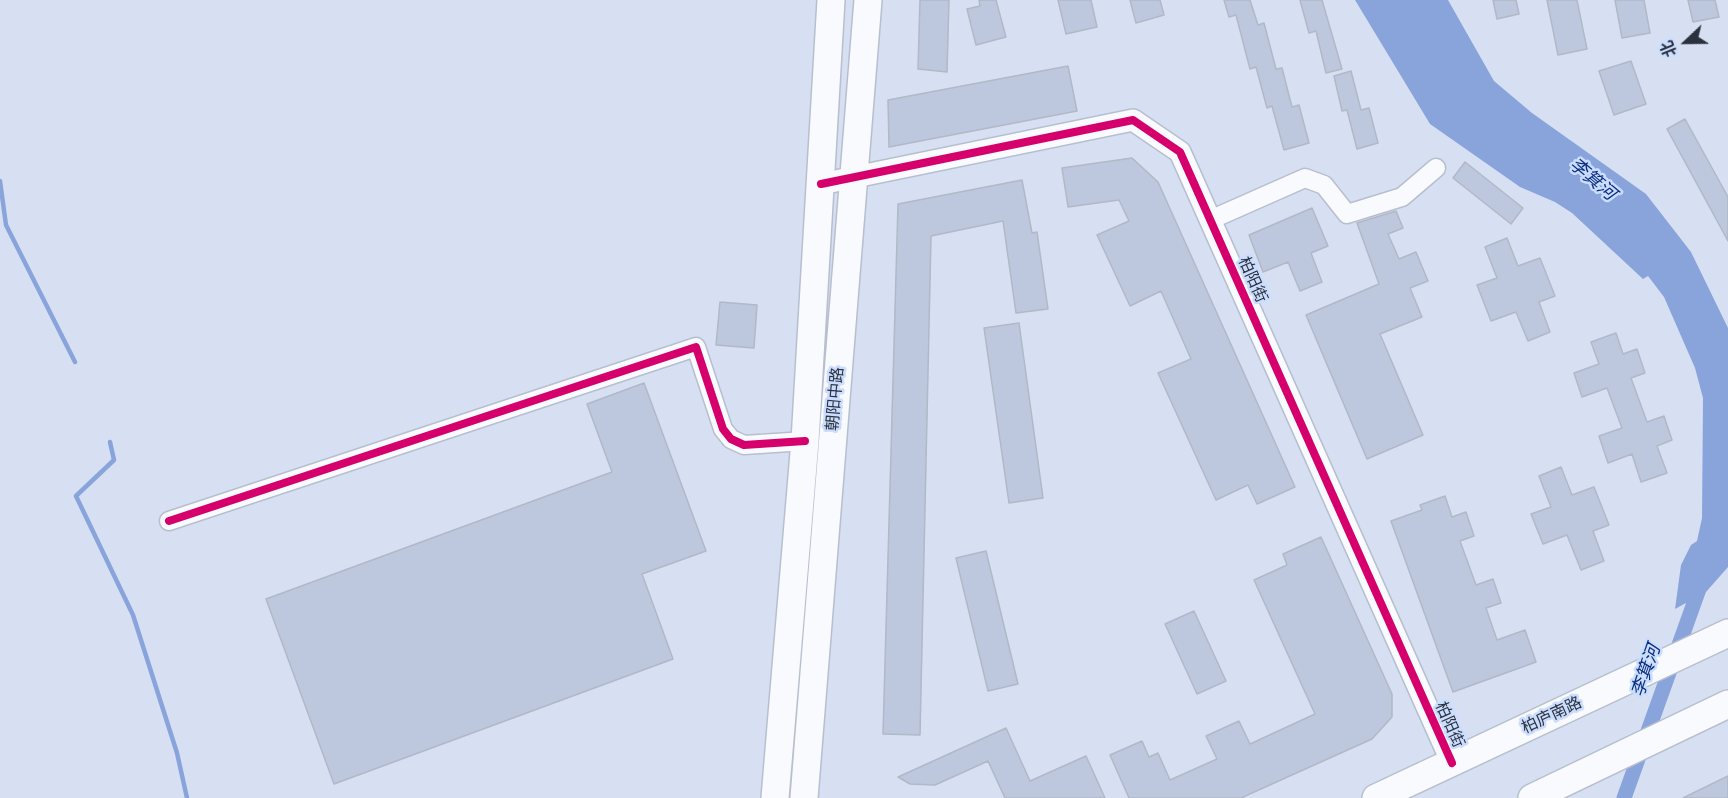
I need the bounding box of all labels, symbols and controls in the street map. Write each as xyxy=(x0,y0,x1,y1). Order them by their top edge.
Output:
north arrow xyxy=(1656,12,1716,72)
text: 北 xyxy=(1655,37,1683,61)
water label: 李箕河 xyxy=(1564,154,1620,206)
street label: 柏阳街 xyxy=(1233,254,1271,306)
street label: 朝阳中路 xyxy=(824,366,848,432)
water label: 李箕河 xyxy=(1628,642,1666,700)
street label: 柏庐南路 xyxy=(1519,694,1585,738)
street label: 柏阳街 xyxy=(1430,699,1468,751)

